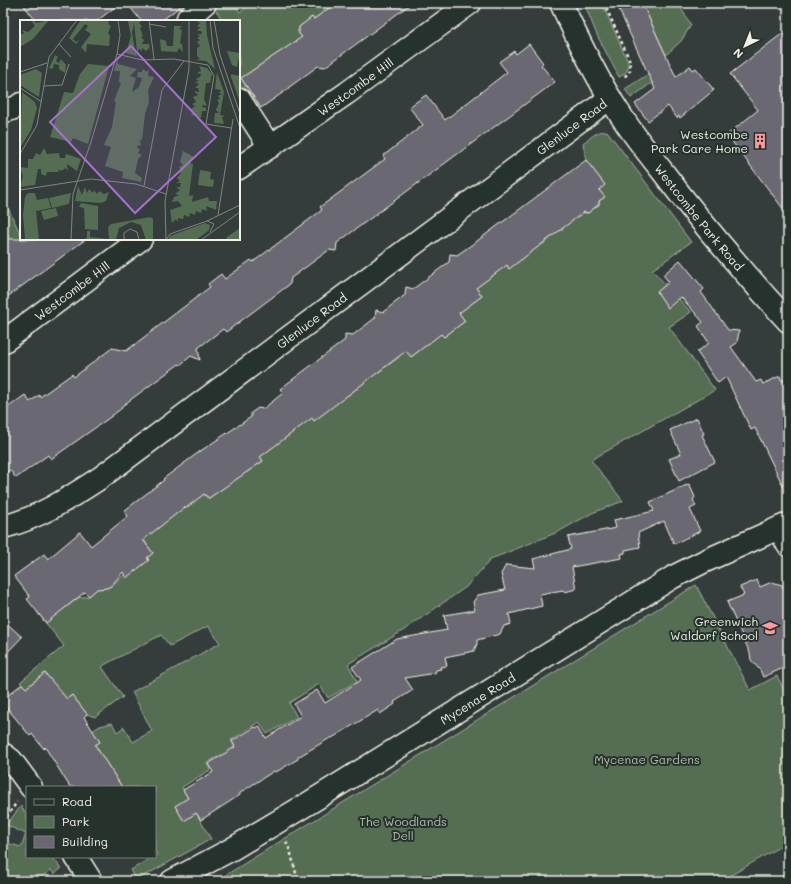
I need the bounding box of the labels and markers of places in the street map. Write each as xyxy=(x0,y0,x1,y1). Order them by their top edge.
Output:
place label: Westcombe Park Care Home xyxy=(651,126,748,156)
building icon: Westcombe Park Care Home xyxy=(751,132,769,150)
place label: Greenwich Waldorf School xyxy=(670,613,758,643)
school or university icon: Greenwich Waldorf School xyxy=(761,619,779,637)

